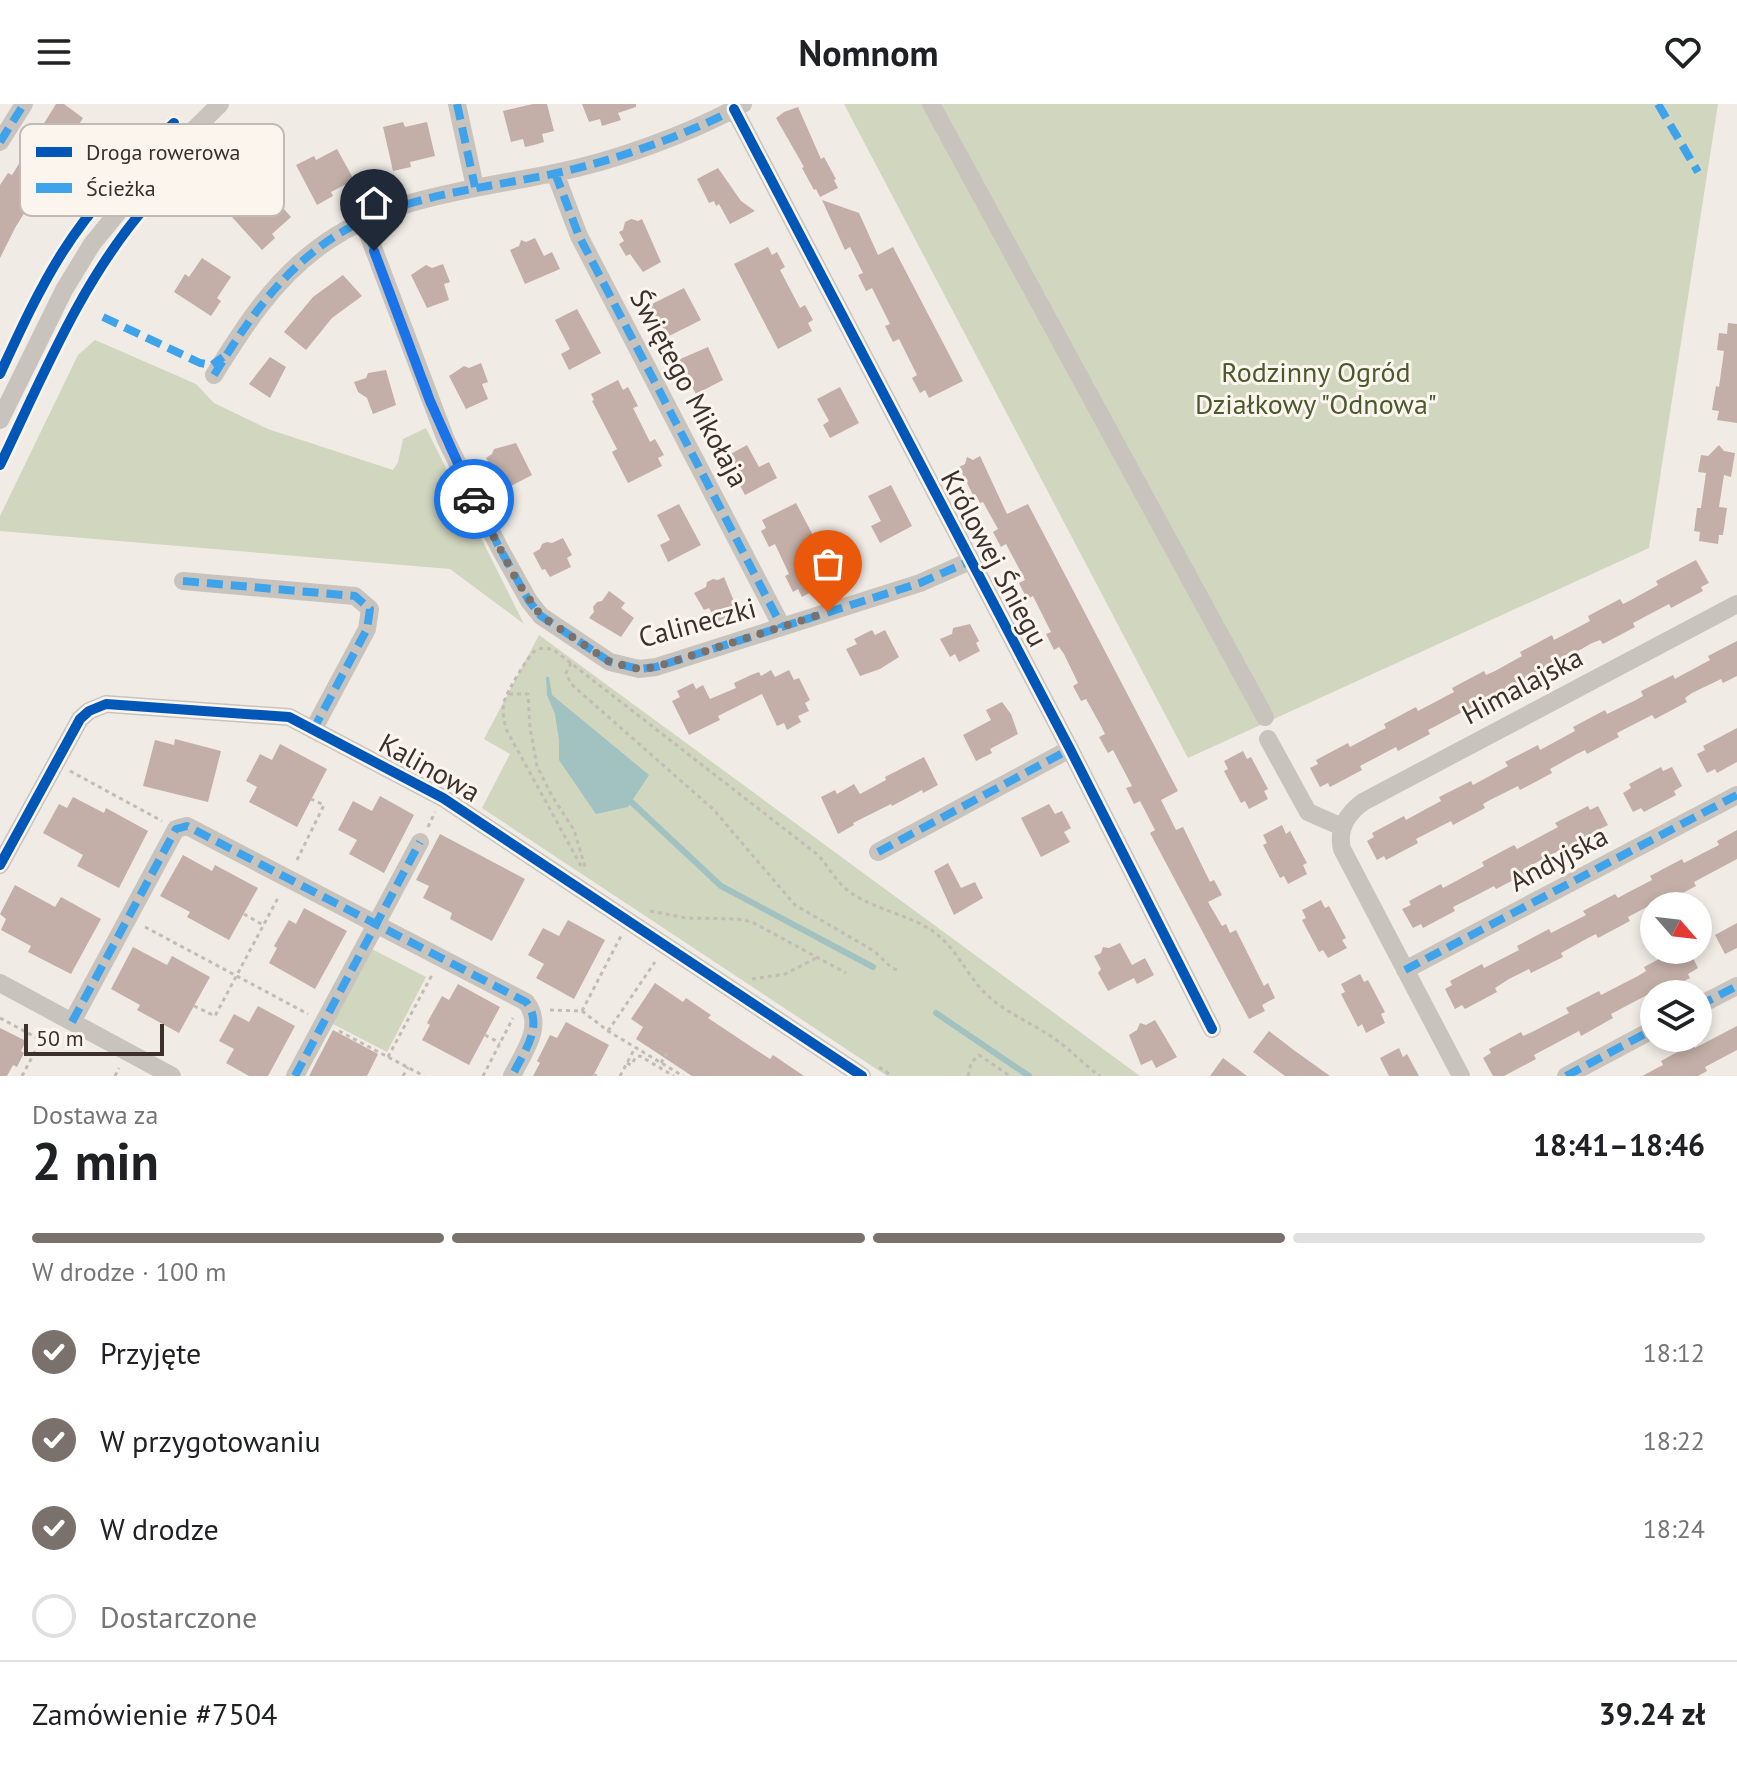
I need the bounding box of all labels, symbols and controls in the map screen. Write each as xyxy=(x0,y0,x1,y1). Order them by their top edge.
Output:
text: Nomnom xyxy=(799,29,938,76)
icon: menu xyxy=(32,30,76,74)
icon: heart xyxy=(1661,30,1705,74)
legend xyxy=(20,124,284,216)
text: Droga rowerowa xyxy=(86,138,241,166)
pin xyxy=(340,169,408,251)
text: Ścieżka xyxy=(86,174,156,202)
icon: home xyxy=(352,181,396,225)
street label: Świętego Mikołaja xyxy=(622,283,758,493)
park label: Rodzinny Ogród Działkowy "Odnowa" xyxy=(1195,353,1437,422)
courier xyxy=(434,459,514,539)
street label: Królowej Śniegu xyxy=(933,463,1057,653)
icon: car xyxy=(452,477,496,521)
pin xyxy=(794,530,862,612)
icon: bag xyxy=(806,542,850,586)
street label: Calineczki xyxy=(634,589,760,655)
street label: Himalajska xyxy=(1455,638,1589,732)
street label: Kalinowa xyxy=(373,724,487,810)
street label: Andyjska xyxy=(1502,817,1614,899)
north arrow xyxy=(1640,892,1712,964)
map controls xyxy=(1640,892,1712,1052)
button: layers xyxy=(1640,980,1712,1052)
scale bar xyxy=(24,1020,164,1056)
text: 50 m xyxy=(36,1024,84,1052)
text: Dostawa za xyxy=(32,1098,158,1131)
text: 18:41–18:46 xyxy=(1533,1125,1705,1164)
text: 2 min xyxy=(32,1127,159,1194)
text: W drodze · 100 m xyxy=(32,1255,226,1288)
icon: check xyxy=(32,1330,76,1374)
text: Przyjęte xyxy=(100,1333,201,1372)
text: 18:12 xyxy=(1643,1336,1705,1369)
icon: check xyxy=(32,1418,76,1462)
text: W przygotowaniu xyxy=(100,1421,321,1460)
text: 18:22 xyxy=(1643,1424,1705,1457)
icon: check xyxy=(32,1506,76,1550)
text: W drodze xyxy=(100,1509,219,1548)
text: 18:24 xyxy=(1643,1512,1705,1545)
text: Dostarczone xyxy=(100,1597,257,1636)
text: Zamówienie #7504 xyxy=(32,1694,277,1733)
text: 39.24 zł xyxy=(1599,1694,1705,1733)

